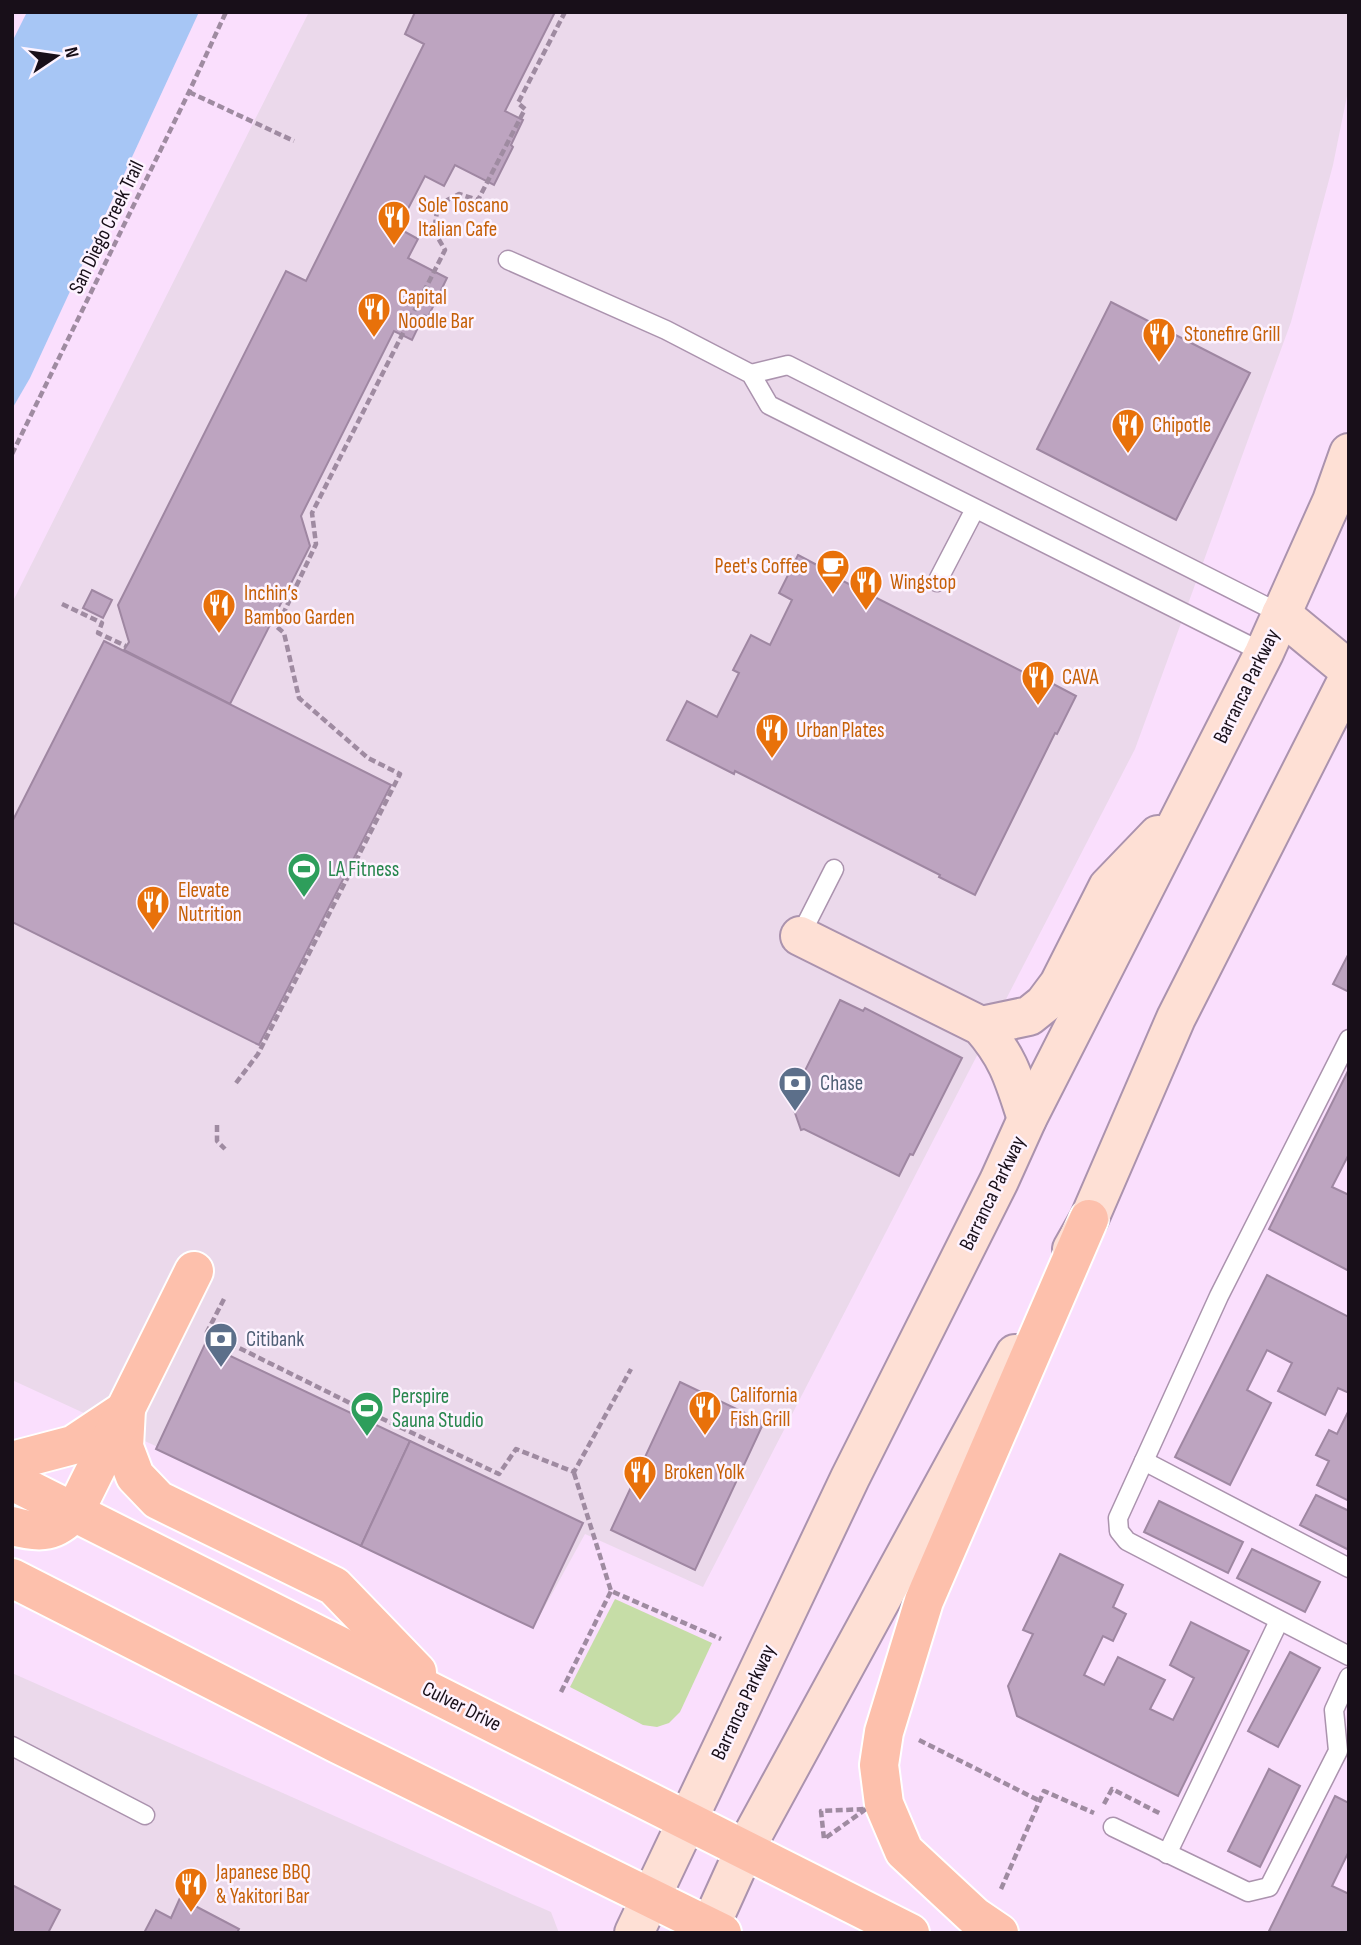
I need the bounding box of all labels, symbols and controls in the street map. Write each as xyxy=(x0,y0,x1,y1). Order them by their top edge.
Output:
north arrow xyxy=(21,21,91,91)
text: N xyxy=(59,45,83,60)
street label: San Diego Creek Trail xyxy=(63,157,149,298)
place label: Sole Toscano Italian Cafe xyxy=(418,193,509,242)
restaurant icon: Sole Toscano Italian Cafe xyxy=(375,198,413,247)
place label: Capital Noodle Bar xyxy=(398,285,474,334)
restaurant icon: Capital Noodle Bar xyxy=(355,290,393,339)
restaurant icon: Stonefire Grill xyxy=(1140,315,1178,364)
place label: Stonefire Grill xyxy=(1184,322,1280,347)
restaurant icon: Chipotle xyxy=(1109,406,1147,455)
place label: Chipotle xyxy=(1152,413,1211,438)
cafe icon: Peet's Coffee xyxy=(814,547,852,596)
place label: Peet's Coffee xyxy=(715,554,808,579)
restaurant icon: Wingstop xyxy=(847,563,885,612)
place label: Wingstop xyxy=(890,570,956,595)
place label: Inchin’s Bamboo Garden xyxy=(244,581,355,630)
restaurant icon: Inchin’s Bamboo Garden xyxy=(200,586,238,635)
street label: Barranca Parkway xyxy=(1208,625,1285,747)
restaurant icon: CAVA xyxy=(1019,658,1057,707)
place label: CAVA xyxy=(1062,665,1099,690)
restaurant icon: Urban Plates xyxy=(753,711,791,760)
place label: Urban Plates xyxy=(796,718,885,743)
sports icon: LA Fitness xyxy=(285,850,323,899)
place label: LA Fitness xyxy=(328,857,399,882)
place label: Elevate Nutrition xyxy=(178,878,242,927)
restaurant icon: Elevate Nutrition xyxy=(134,883,172,932)
bank icon: Chase xyxy=(776,1064,814,1113)
place label: Chase xyxy=(820,1071,863,1096)
street label: Barranca Parkway xyxy=(954,1132,1031,1254)
bank icon: Citibank xyxy=(202,1320,240,1369)
place label: Citibank xyxy=(246,1327,304,1352)
place label: California Fish Grill xyxy=(730,1383,798,1432)
place label: Perspire Sauna Studio xyxy=(392,1384,484,1433)
restaurant icon: California Fish Grill xyxy=(686,1388,724,1437)
sports icon: Perspire Sauna Studio xyxy=(348,1389,386,1438)
restaurant icon: Broken Yolk xyxy=(621,1453,659,1502)
place label: Broken Yolk xyxy=(664,1460,745,1485)
street label: Barranca Parkway xyxy=(706,1641,781,1764)
street label: Culver Drive xyxy=(418,1676,505,1737)
place label: Japanese BBQ & Yakitori Bar xyxy=(215,1860,311,1909)
restaurant icon: Japanese BBQ & Yakitori Bar xyxy=(172,1865,210,1914)

